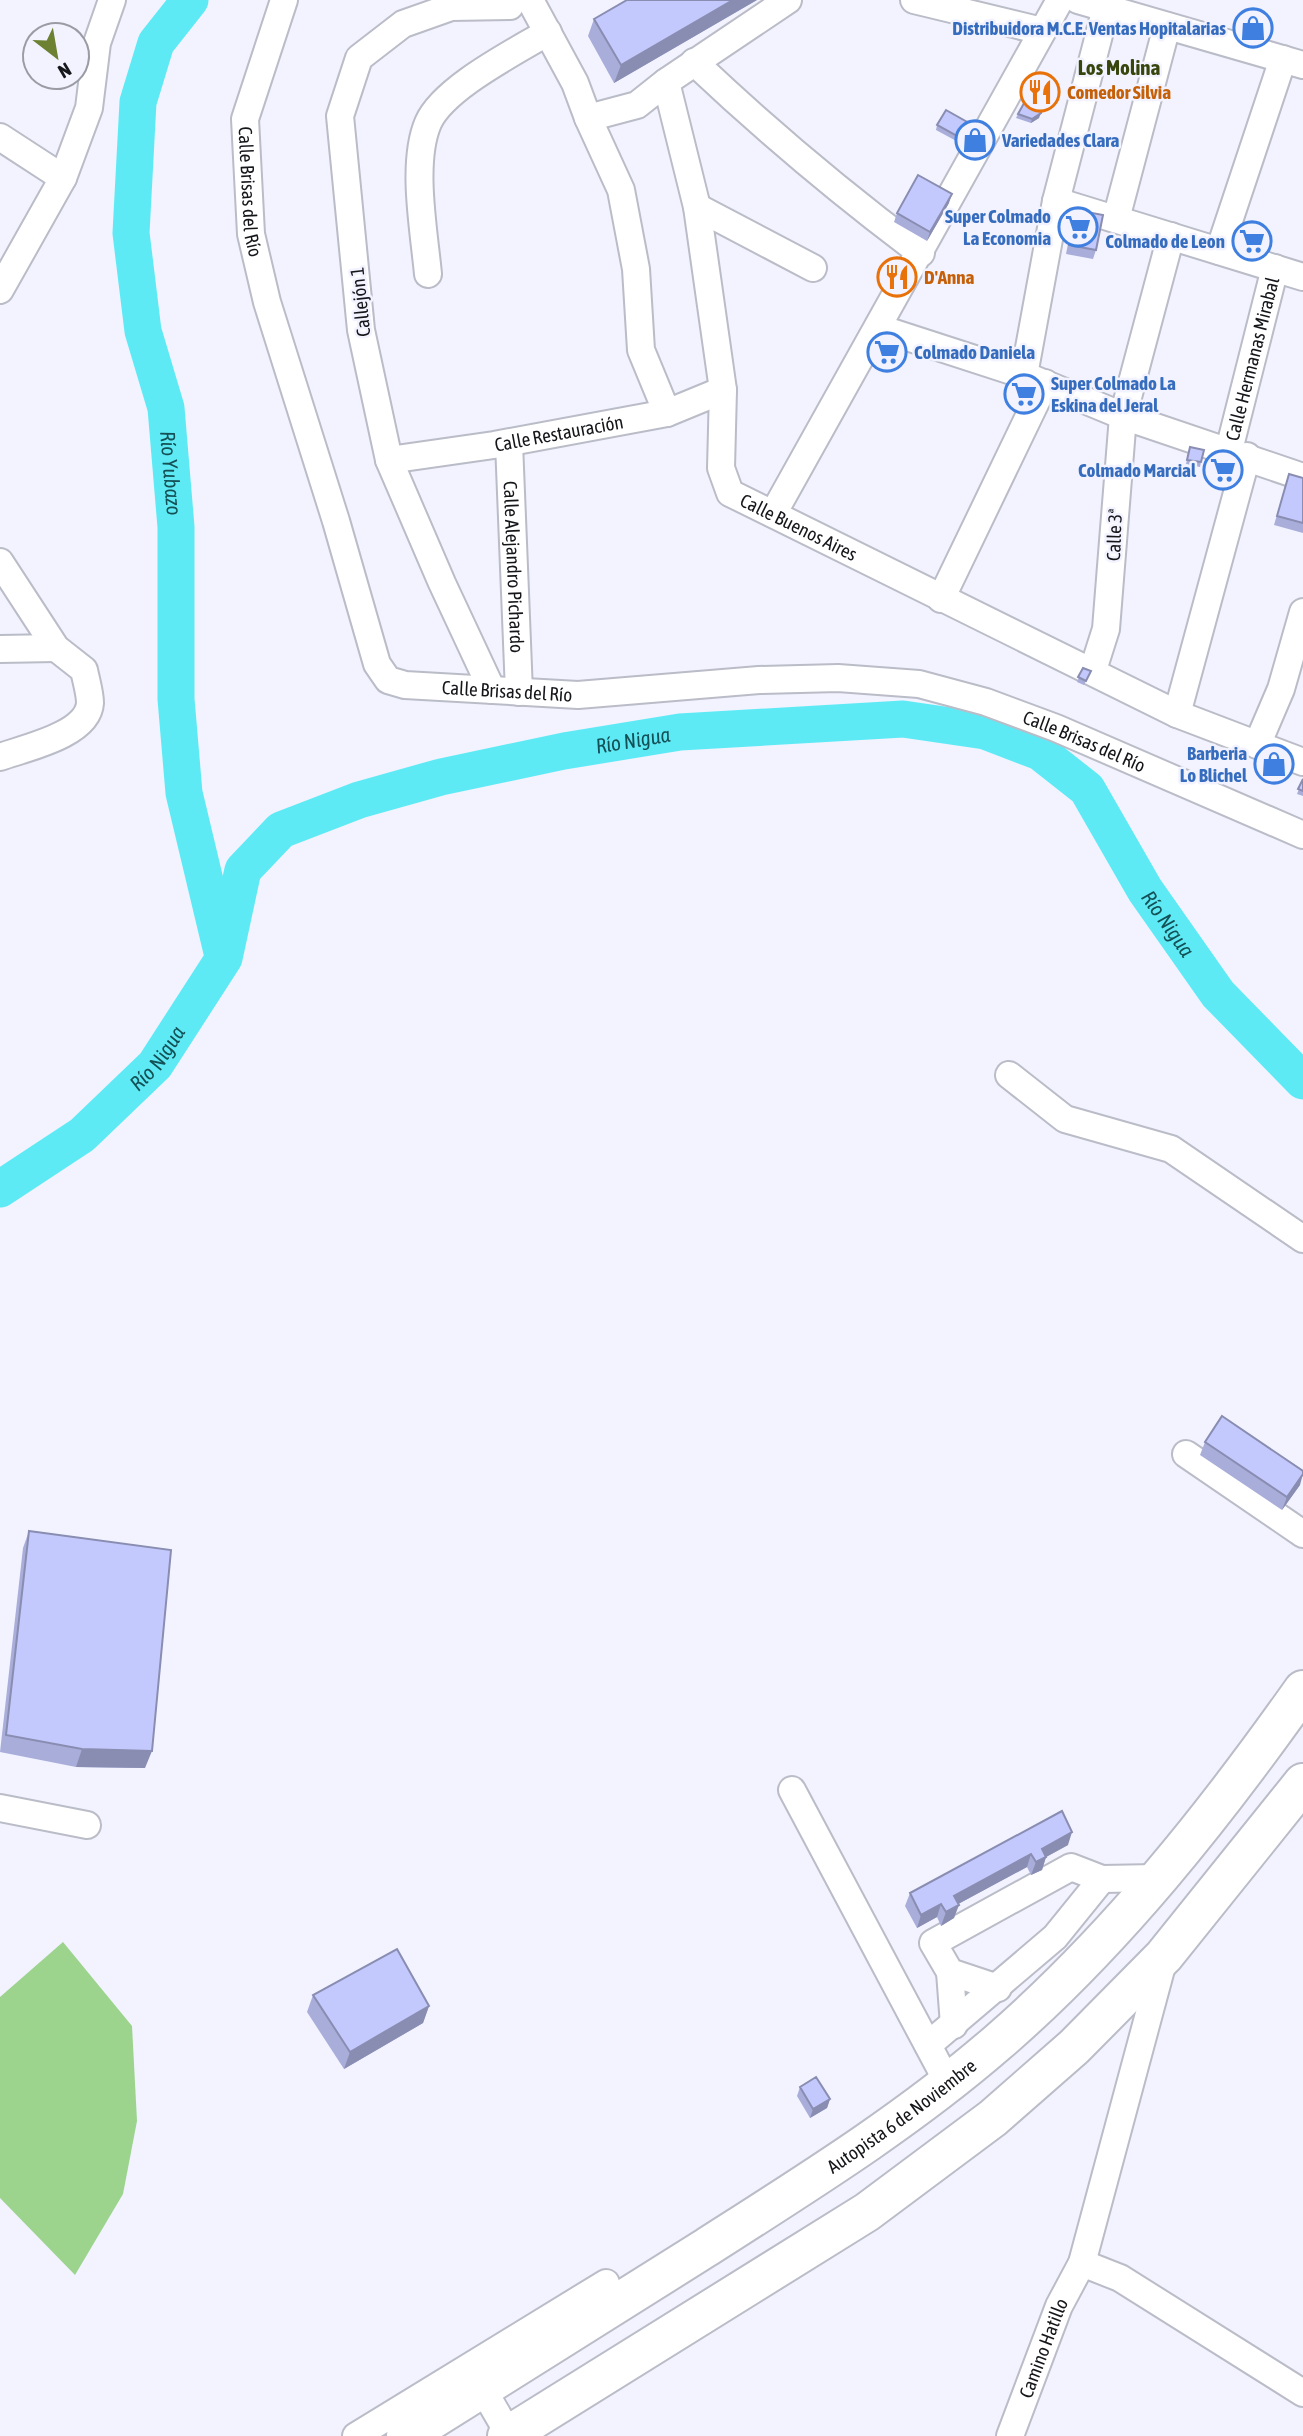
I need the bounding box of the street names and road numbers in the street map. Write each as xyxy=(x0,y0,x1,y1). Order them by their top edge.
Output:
street label: Calle Brisas del Río xyxy=(234,126,267,259)
street label: Callejón 1 xyxy=(345,266,375,338)
street label: Calle Hermanas Mirabal xyxy=(1221,275,1283,443)
street label: Calle Restauración xyxy=(493,410,625,456)
street label: Calle Alejandro Pichardo xyxy=(500,481,528,653)
street label: Calle Buenos Aires xyxy=(737,489,861,565)
street label: Calle 3ª xyxy=(1102,508,1126,562)
street label: Calle Brisas del Río xyxy=(441,676,573,706)
street label: Calle Brisas del Río xyxy=(1020,706,1149,776)
street label: Autopista 6 de Noviembre xyxy=(823,2054,981,2178)
street label: Camino Hatillo xyxy=(1014,2294,1072,2401)

